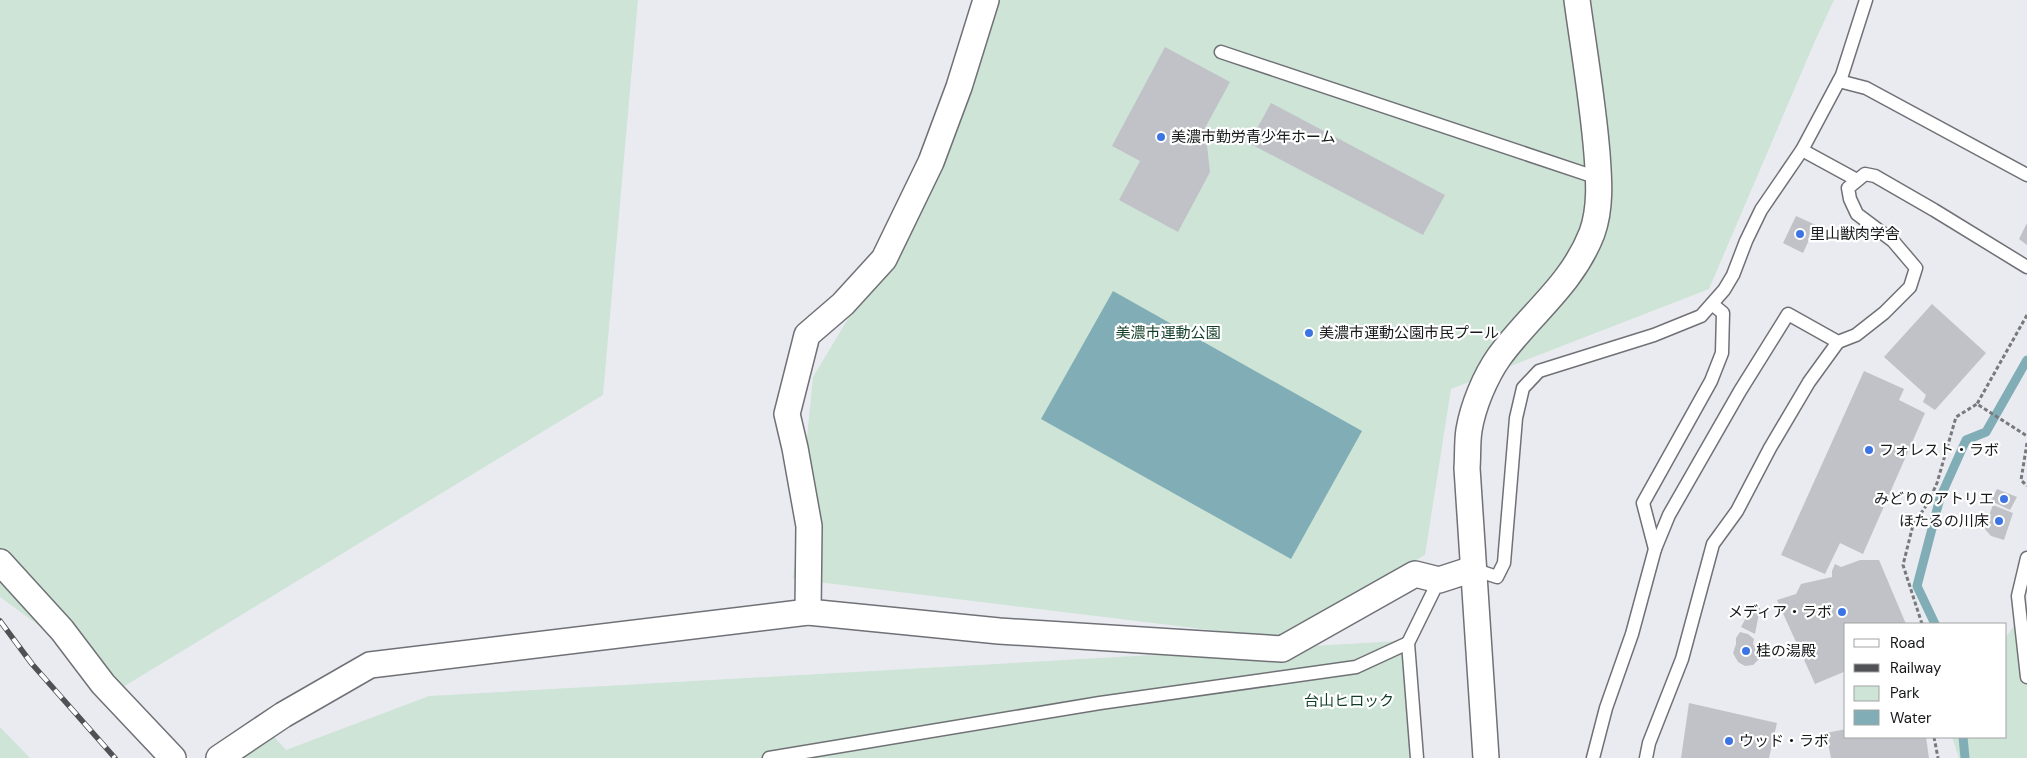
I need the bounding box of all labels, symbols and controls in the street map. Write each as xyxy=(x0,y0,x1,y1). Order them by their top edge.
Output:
place label: 美濃市勤労青少年ホーム xyxy=(1171,127,1336,147)
marker: 美濃市勤労青少年ホーム xyxy=(1155,131,1167,143)
place label: 里山獣肉学舎 xyxy=(1810,224,1900,244)
marker: 里山獣肉学舎 xyxy=(1794,228,1806,240)
park label: 美濃市運動公園 xyxy=(1115,323,1221,343)
place label: 美濃市運動公園市民プール xyxy=(1319,323,1499,343)
marker: 美濃市運動公園市民プール xyxy=(1303,327,1315,339)
place label: フォレスト・ラボ xyxy=(1879,440,1999,460)
marker: フォレスト・ラボ xyxy=(1863,444,1875,456)
place label: みどりのアトリエ xyxy=(1874,489,1994,509)
marker: みどりのアトリエ xyxy=(1998,493,2010,505)
place label: ほたるの川床 xyxy=(1899,511,1989,531)
marker: ほたるの川床 xyxy=(1993,515,2005,527)
place label: メディア・ラボ xyxy=(1728,602,1832,622)
marker: メディア・ラボ xyxy=(1836,606,1848,618)
legend xyxy=(1844,623,2007,738)
text: Road xyxy=(1890,633,1925,653)
place label: 桂の湯殿 xyxy=(1756,641,1816,661)
marker: 桂の湯殿 xyxy=(1740,645,1752,657)
text: Railway xyxy=(1890,658,1942,678)
text: Park xyxy=(1890,683,1920,703)
park label: 台山ヒロック xyxy=(1304,691,1394,711)
text: Water xyxy=(1890,708,1932,728)
place label: ウッド・ラボ xyxy=(1739,731,1829,751)
marker: ウッド・ラボ xyxy=(1723,735,1735,747)

